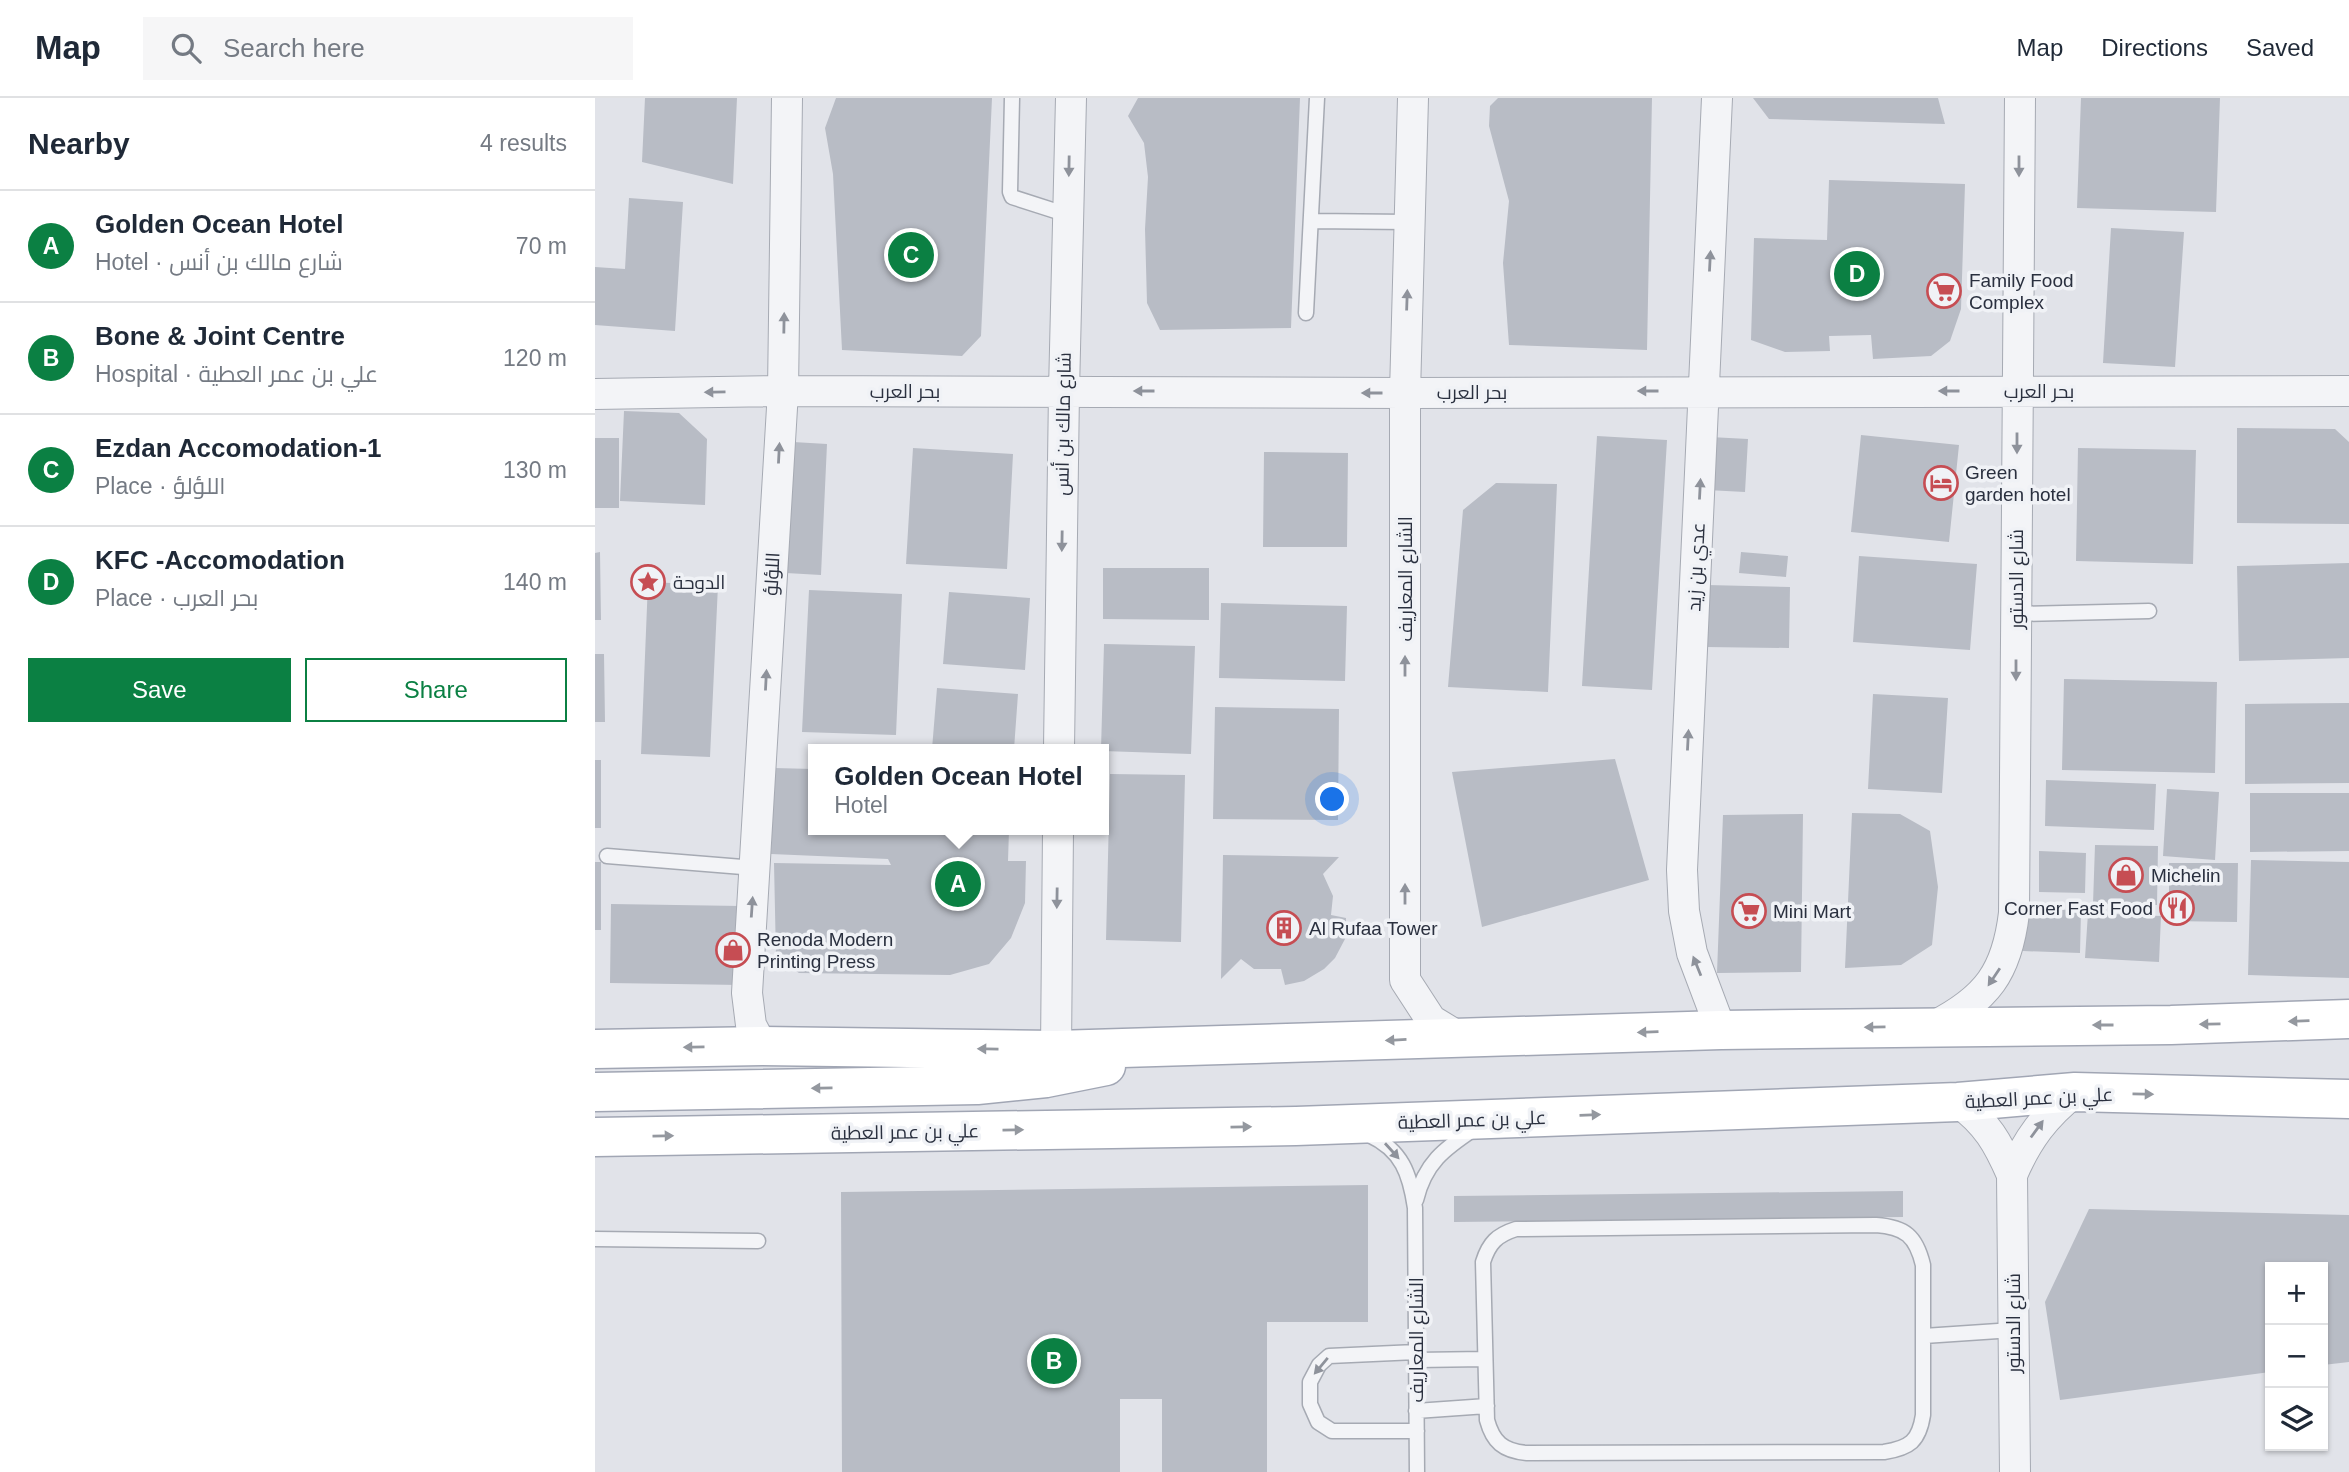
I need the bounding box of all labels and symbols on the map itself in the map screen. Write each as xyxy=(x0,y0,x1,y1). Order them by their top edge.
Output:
one-way arrow xyxy=(1063,155,1075,177)
one-way arrow xyxy=(2013,155,2025,177)
pin: C xyxy=(888,229,934,281)
pin: D xyxy=(1834,248,1880,300)
one-way arrow xyxy=(1705,250,1716,272)
place label: Family Food Complex xyxy=(1969,270,2074,313)
supermarket icon: Family Food Complex xyxy=(1925,272,1963,310)
one-way arrow xyxy=(1402,289,1413,311)
one-way arrow xyxy=(778,311,790,333)
street label: شارع مالك بن أنس xyxy=(1050,352,1078,496)
street label: بحر العرب xyxy=(870,381,940,403)
street label: بحر العرب xyxy=(2004,381,2074,403)
street label: بحر العرب xyxy=(1437,382,1507,404)
one-way arrow xyxy=(1133,385,1155,397)
one-way arrow xyxy=(1637,385,1659,397)
one-way arrow xyxy=(1938,385,1960,397)
one-way arrow xyxy=(703,386,725,398)
one-way arrow xyxy=(1361,387,1383,398)
one-way arrow xyxy=(2011,432,2023,454)
one-way arrow xyxy=(774,442,785,464)
place label: Green garden hotel xyxy=(1965,462,2071,505)
hotel icon: Green garden hotel xyxy=(1922,464,1960,502)
one-way arrow xyxy=(1694,477,1705,499)
street label: الشارع المعاريف xyxy=(1395,516,1419,642)
street label: عدي بن زيد xyxy=(1683,522,1713,612)
street label: شارع الدستور xyxy=(2006,529,2030,630)
one-way arrow xyxy=(1056,530,1068,552)
street label: اللؤلؤ xyxy=(760,552,785,596)
place icon: الدوحة xyxy=(629,563,667,601)
place label: الدوحة xyxy=(673,572,725,594)
one-way arrow xyxy=(1399,655,1411,677)
one-way arrow xyxy=(2010,659,2022,681)
one-way arrow xyxy=(761,669,772,691)
one-way arrow xyxy=(1682,729,1693,751)
your location xyxy=(1315,782,1349,816)
shop icon: Michelin xyxy=(2107,856,2145,894)
pin: A xyxy=(935,858,981,910)
place label: Michelin xyxy=(2151,865,2221,886)
one-way arrow xyxy=(1399,883,1411,905)
one-way arrow xyxy=(1051,887,1063,909)
restaurant icon: Corner Fast Food xyxy=(2158,889,2196,927)
supermarket icon: Mini Mart xyxy=(1730,892,1768,930)
one-way arrow xyxy=(747,896,758,918)
place label: Corner Fast Food xyxy=(2004,898,2153,919)
place label: Mini Mart xyxy=(1773,901,1852,922)
building icon: Al Rufaa Tower xyxy=(1265,909,1303,947)
place label: Al Rufaa Tower xyxy=(1309,918,1438,939)
place label: Renoda Modern Printing Press xyxy=(757,929,893,972)
shop icon: Renoda Modern Printing Press xyxy=(714,931,752,969)
one-way arrow xyxy=(1691,955,1702,976)
one-way arrow xyxy=(1988,967,2001,986)
one-way arrow xyxy=(2287,1016,2309,1027)
one-way arrow xyxy=(2198,1018,2220,1029)
one-way arrow xyxy=(2092,1019,2114,1031)
one-way arrow xyxy=(1864,1021,1886,1033)
one-way arrow xyxy=(1637,1026,1659,1037)
one-way arrow xyxy=(1385,1034,1407,1045)
one-way arrow xyxy=(683,1042,705,1053)
one-way arrow xyxy=(977,1043,999,1055)
one-way arrow xyxy=(811,1082,833,1094)
street label: علي بن عمر العطية xyxy=(1964,1084,2114,1116)
one-way arrow xyxy=(2132,1088,2154,1100)
street label: علي بن عمر العطية xyxy=(1397,1107,1547,1137)
one-way arrow xyxy=(1580,1110,1602,1121)
street label: علي بن عمر العطية xyxy=(831,1120,979,1148)
one-way arrow xyxy=(2030,1120,2044,1138)
one-way arrow xyxy=(1230,1121,1252,1133)
one-way arrow xyxy=(1002,1125,1024,1136)
one-way arrow xyxy=(652,1130,674,1142)
one-way arrow xyxy=(1384,1142,1400,1160)
street label: شارع الدستور xyxy=(2003,1273,2027,1374)
street label: الشارع المعاريف xyxy=(1406,1277,1430,1403)
pin: B xyxy=(1031,1335,1077,1387)
one-way arrow xyxy=(1314,1356,1329,1374)

